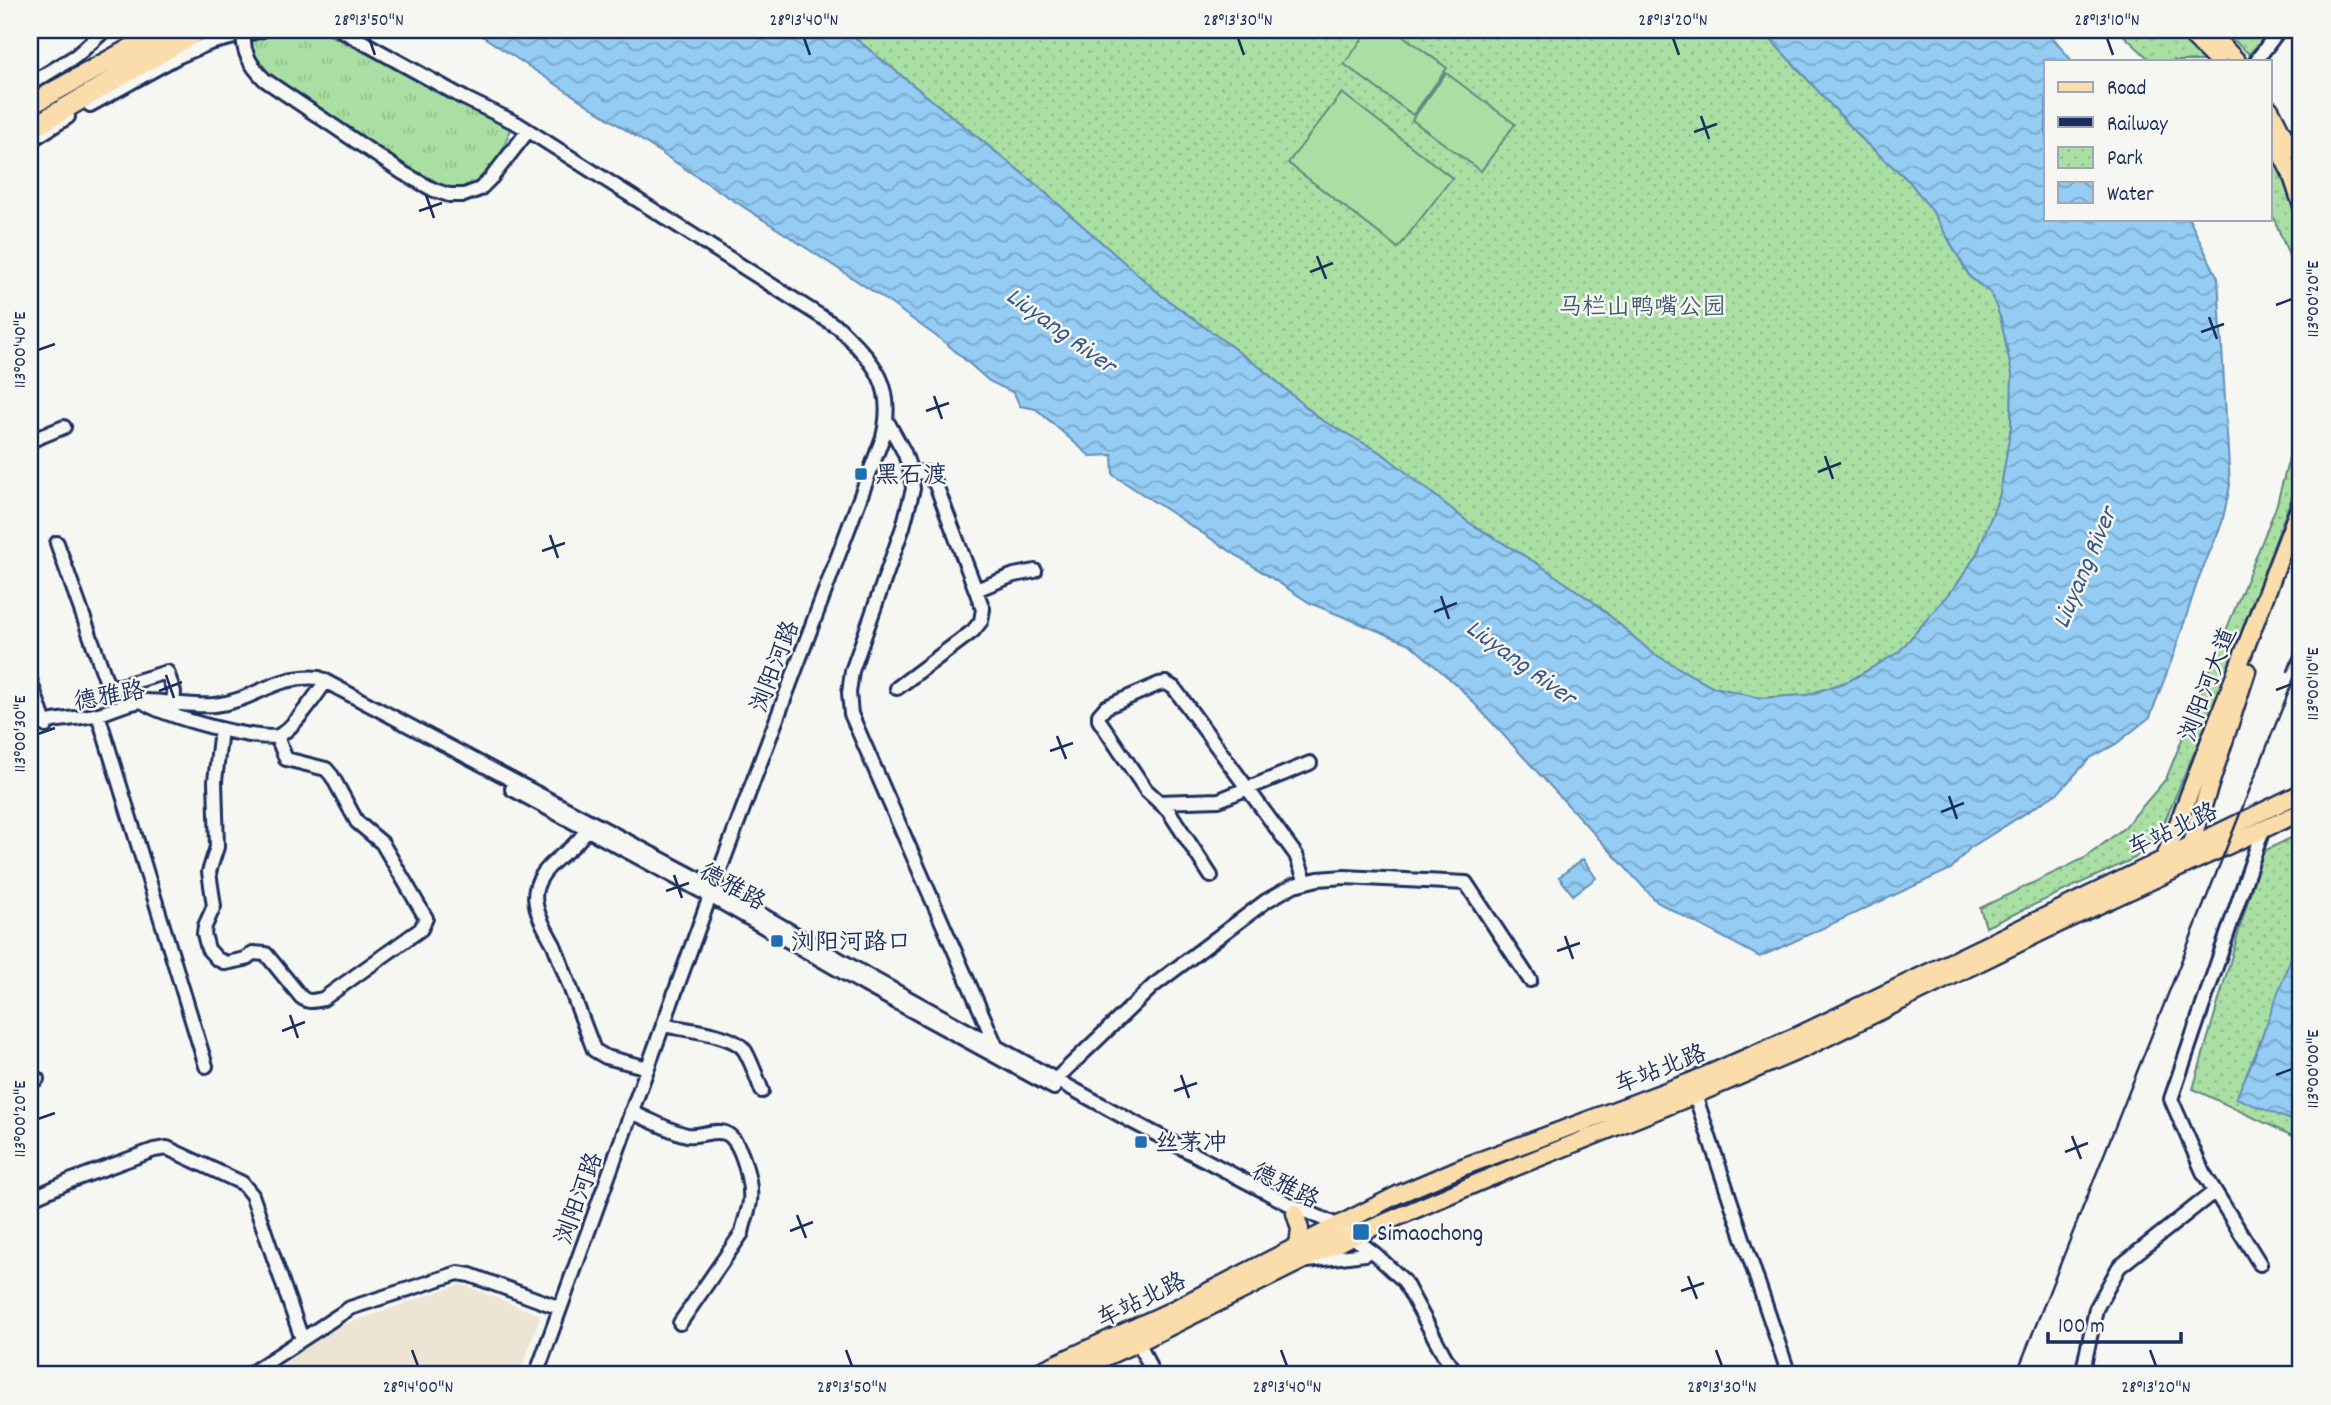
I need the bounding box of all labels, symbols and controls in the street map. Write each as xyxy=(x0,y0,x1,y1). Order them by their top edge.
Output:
text: 28°13'50"N xyxy=(334,9,404,34)
text: 28°13'40"N xyxy=(770,9,838,34)
text: 28°13'30"N xyxy=(1203,9,1273,34)
text: 28°13'20"N xyxy=(1638,9,1708,34)
text: 28°13'10"N xyxy=(2074,9,2140,34)
legend xyxy=(2044,60,2272,220)
text: Road xyxy=(2107,75,2146,105)
text: Railway xyxy=(2107,111,2168,141)
text: Park xyxy=(2107,145,2143,175)
text: Water xyxy=(2107,181,2154,211)
text: 113°00'20"E xyxy=(2302,260,2327,338)
water label: Liuyang River xyxy=(997,279,1125,386)
park label: 马栏山鸭嘴公园 xyxy=(1558,292,1726,326)
text: 113°00'40"E xyxy=(9,312,34,388)
place label: 黑石渡 xyxy=(875,460,947,494)
marker: 黑石渡 xyxy=(853,466,869,482)
water label: Liuyang River xyxy=(2044,499,2130,635)
water label: Liuyang River xyxy=(1457,611,1585,718)
street label: 浏阳河路 xyxy=(744,616,810,718)
street label: 浏阳河大道 xyxy=(2172,623,2247,747)
text: 113°00'10"E xyxy=(2302,647,2327,721)
street label: 德雅路 xyxy=(71,675,148,721)
text: 113°00'30"E xyxy=(9,695,34,773)
street label: 车站北路 xyxy=(2123,796,2224,867)
street label: 德雅路 xyxy=(692,856,771,921)
place label: 浏阳河路口 xyxy=(791,927,911,961)
marker: 浏阳河路口 xyxy=(769,933,785,949)
text: 113°00'00"E xyxy=(2302,1029,2327,1109)
street label: 车站北路 xyxy=(1610,1038,1712,1104)
text: 113°00'20"E xyxy=(9,1080,34,1158)
place label: 丝茅冲 xyxy=(1155,1128,1227,1162)
marker: 丝茅冲 xyxy=(1133,1134,1149,1150)
street label: 浏阳河路 xyxy=(548,1148,613,1250)
street label: 德雅路 xyxy=(1245,1156,1324,1219)
place label: Simaochong xyxy=(1377,1218,1483,1252)
marker: Simaochong xyxy=(1351,1222,1371,1242)
street label: 车站北路 xyxy=(1092,1265,1193,1338)
scale bar xyxy=(2048,1300,2180,1344)
text: 100 m xyxy=(2058,1313,2105,1343)
text: 28°14'00"N xyxy=(383,1376,453,1401)
text: 28°13'50"N xyxy=(817,1376,887,1401)
text: 28°13'40"N xyxy=(1253,1376,1321,1401)
text: 28°13'30"N xyxy=(1687,1376,1757,1401)
text: 28°13'20"N xyxy=(2121,1376,2191,1401)

